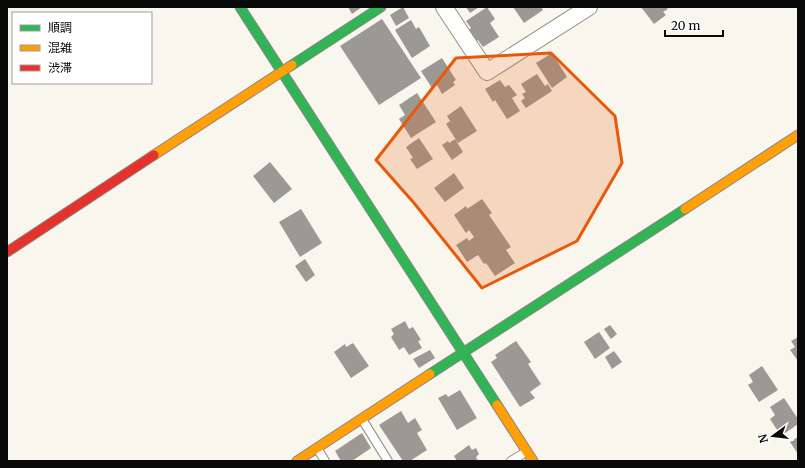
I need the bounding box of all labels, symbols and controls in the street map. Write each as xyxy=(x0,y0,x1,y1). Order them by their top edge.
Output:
legend xyxy=(12,12,152,84)
scale bar xyxy=(665,12,723,38)
text: 20 m xyxy=(671,18,700,33)
text: 順調 xyxy=(48,20,72,35)
text: 混雑 xyxy=(48,40,72,55)
text: 渋滞 xyxy=(48,60,72,75)
north arrow xyxy=(753,416,793,456)
text: N xyxy=(755,432,771,445)

